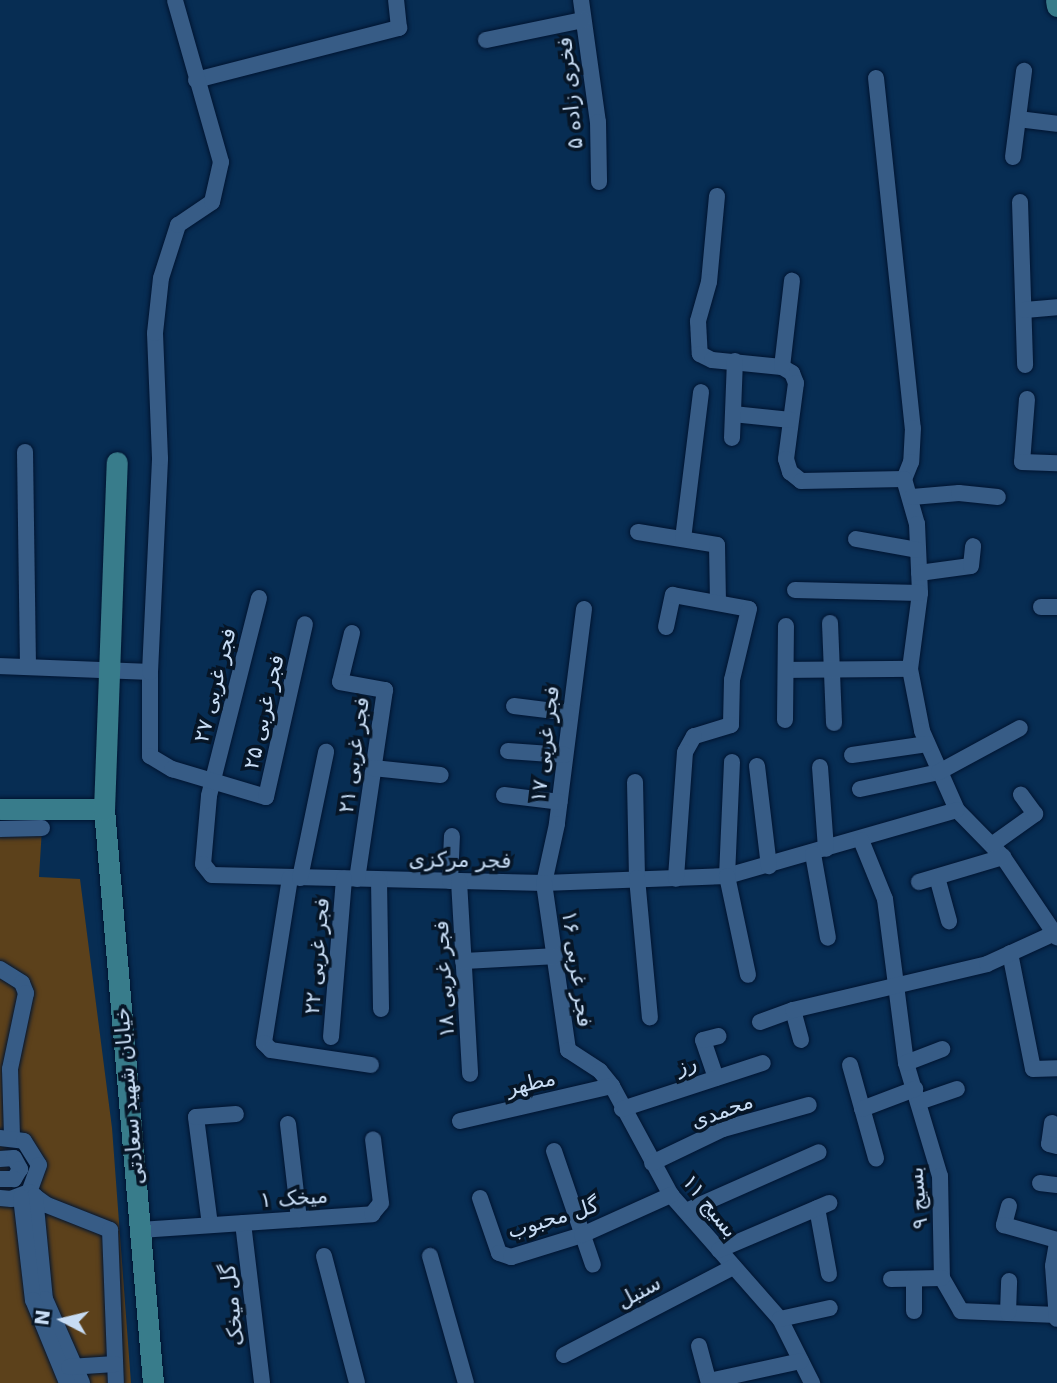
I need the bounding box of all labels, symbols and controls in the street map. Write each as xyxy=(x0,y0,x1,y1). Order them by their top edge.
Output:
street label: فخری زاده ۵ xyxy=(552,36,588,150)
street label: فجر غربی ۲۷ xyxy=(189,625,241,745)
street label: فجر غربی ۲۵ xyxy=(239,652,289,772)
street label: فجر غربی ۱۷ xyxy=(525,684,565,804)
street label: فجر غربی ۲۱ xyxy=(333,695,375,815)
street label: فجر مرکزی xyxy=(408,847,512,873)
street label: فجر غربی ۲۲ xyxy=(299,897,335,1015)
street label: فجر غربی ۱۶ xyxy=(556,909,598,1029)
street label: فجر غربی ۱۸ xyxy=(428,920,460,1038)
street label: خیابان شهید سعادتی xyxy=(109,1006,149,1186)
street label: رز xyxy=(672,1050,700,1080)
street label: مطهر xyxy=(504,1065,558,1101)
street label: محمدی xyxy=(687,1088,757,1134)
street label: بسیج ۹ xyxy=(903,1166,933,1230)
street label: بسیج ۱۱ xyxy=(677,1169,743,1243)
street label: میخک ۱ xyxy=(259,1183,329,1213)
street label: گل محبوب xyxy=(504,1192,602,1244)
street label: گل میخک xyxy=(215,1263,249,1347)
street label: سنبل xyxy=(613,1270,665,1314)
north arrow xyxy=(28,1285,98,1355)
text: N xyxy=(30,1308,54,1327)

